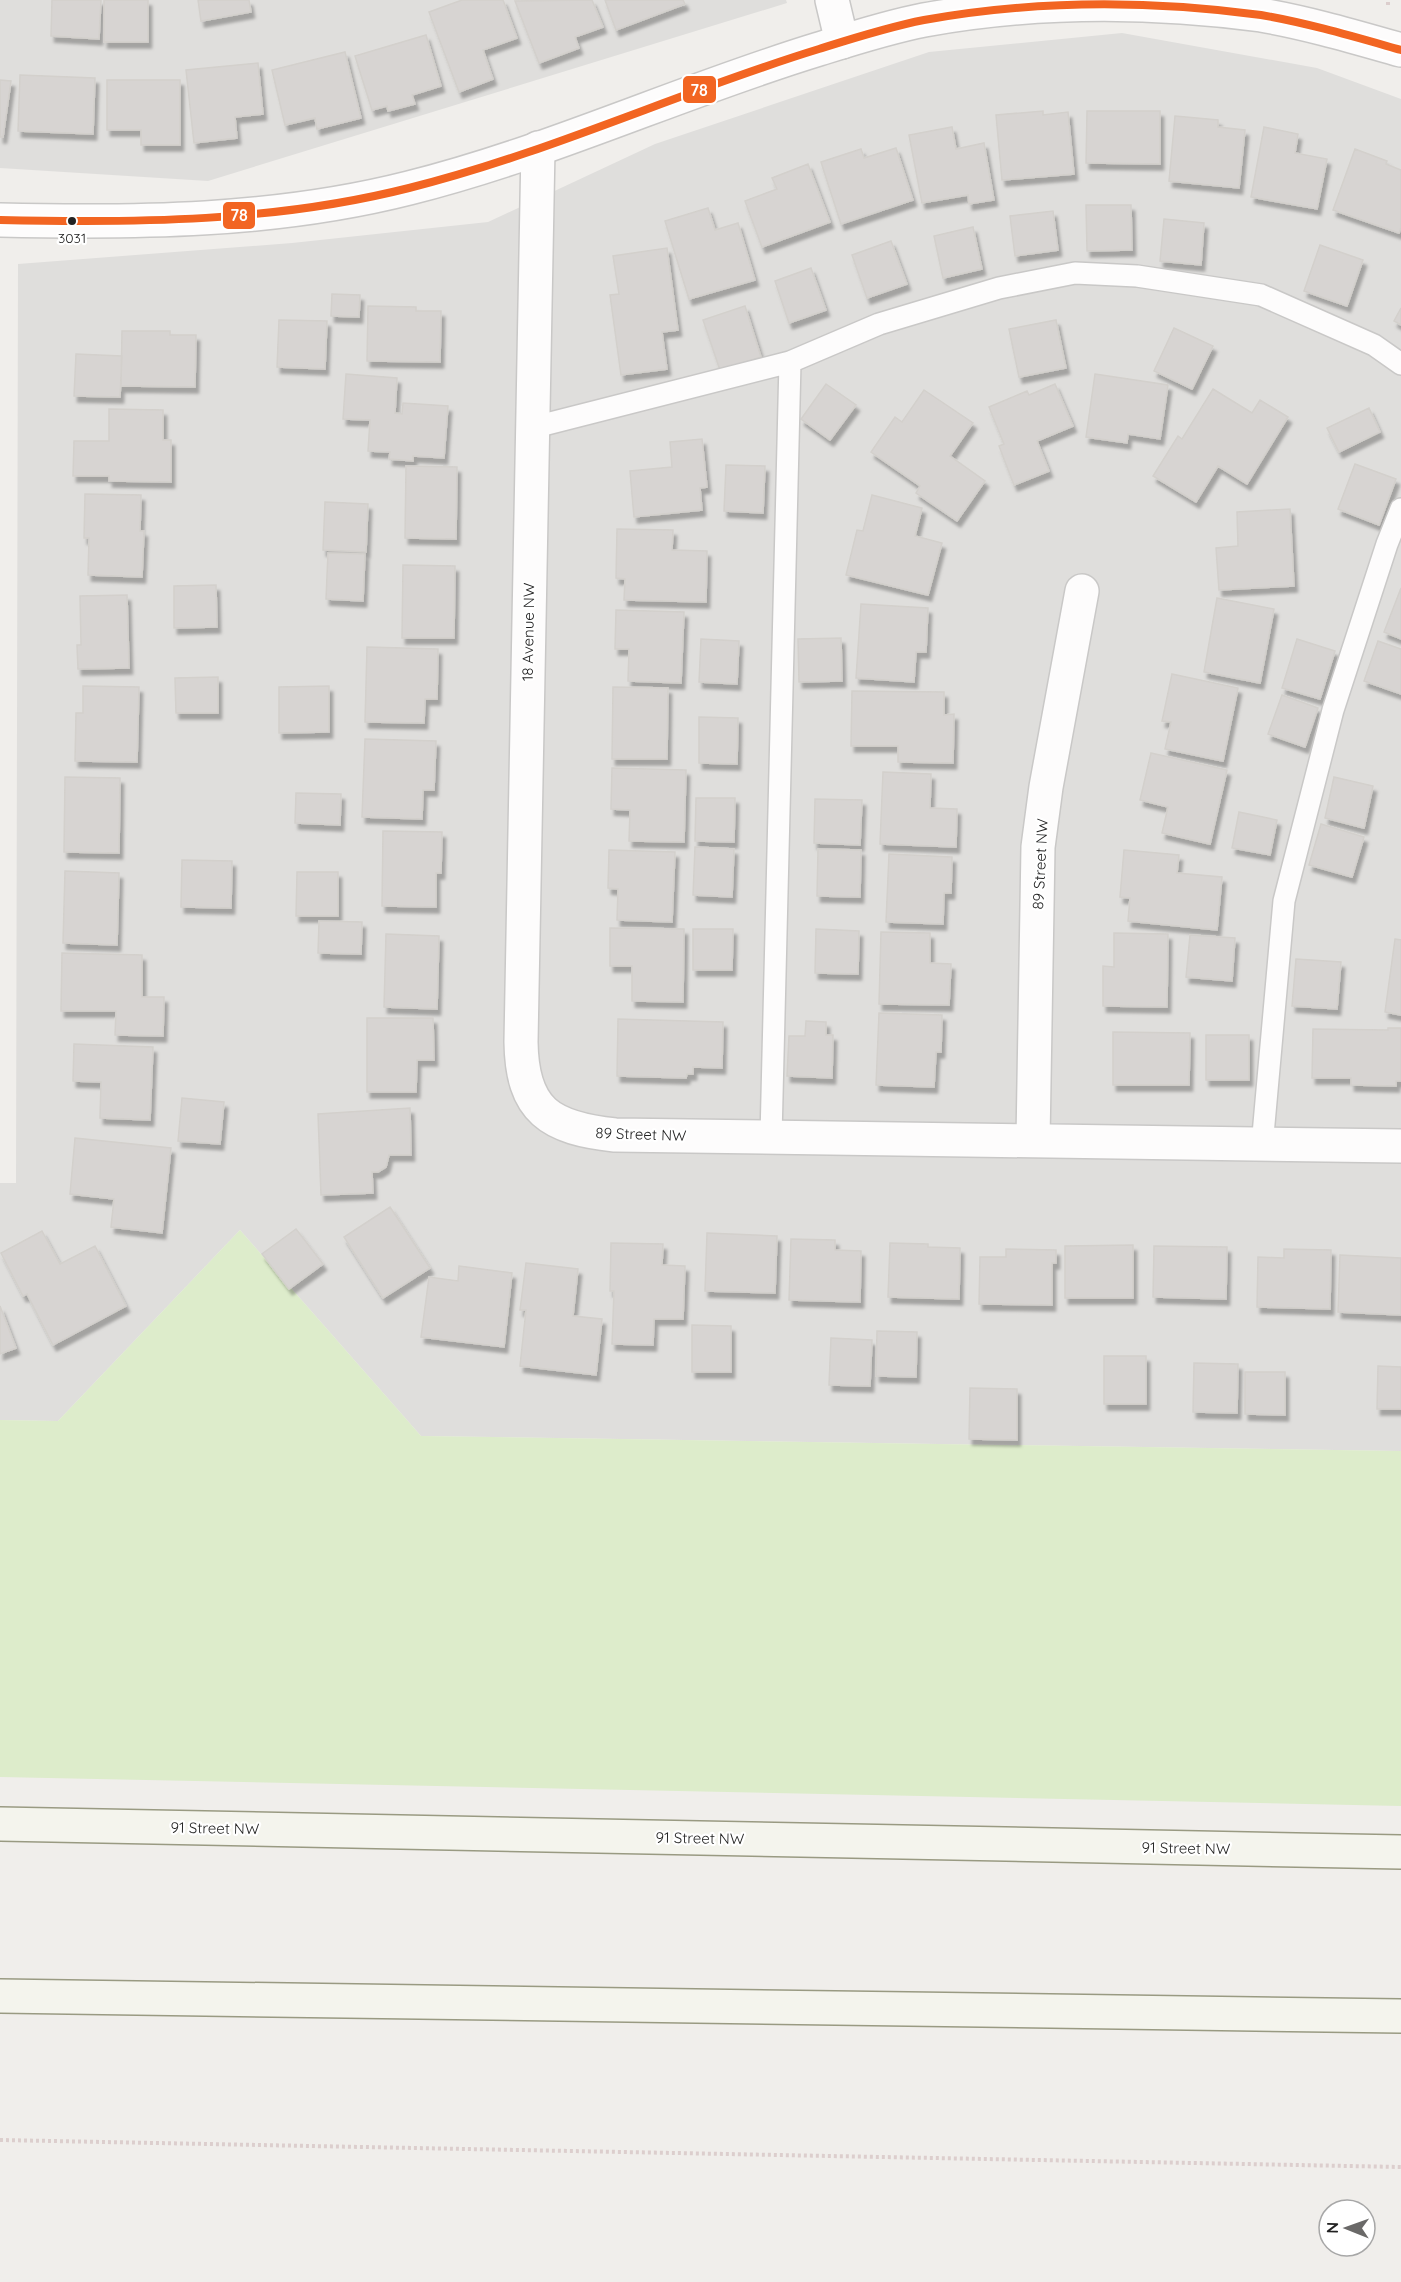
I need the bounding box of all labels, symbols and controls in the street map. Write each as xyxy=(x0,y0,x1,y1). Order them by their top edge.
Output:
line badge: 78 xyxy=(682,75,717,104)
text: 78 xyxy=(690,80,708,100)
line badge: 78 xyxy=(222,201,256,230)
text: 78 xyxy=(230,205,248,225)
marker: 3031 xyxy=(66,215,78,227)
place label: 3031 xyxy=(58,229,86,247)
street label: 18 Avenue NW xyxy=(518,582,538,681)
street label: 89 Street NW xyxy=(1028,818,1052,910)
street label: 89 Street NW xyxy=(595,1123,687,1145)
street label: 91 Street NW xyxy=(171,1818,260,1838)
street label: 91 Street NW xyxy=(656,1828,745,1848)
street label: 91 Street NW xyxy=(1142,1838,1231,1858)
north arrow xyxy=(1317,2198,1377,2258)
text: N xyxy=(1322,2222,1342,2234)

